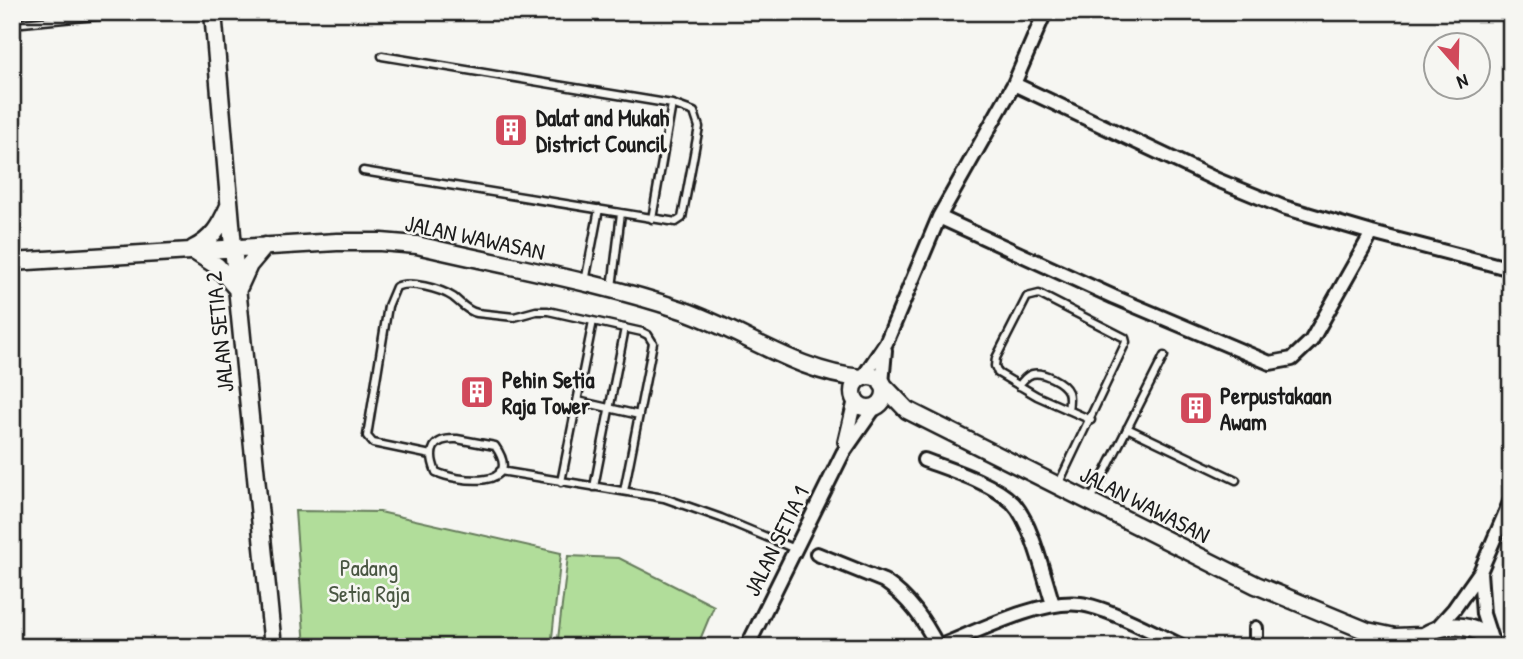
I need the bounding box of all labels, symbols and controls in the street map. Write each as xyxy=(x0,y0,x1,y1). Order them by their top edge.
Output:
north arrow xyxy=(1422,32,1492,102)
text: N xyxy=(1454,68,1472,96)
place label: Dalat and Mukah District Council xyxy=(536,102,669,159)
building icon: Dalat and Mukah District Council xyxy=(492,111,530,149)
street label: JALAN WAWASAN xyxy=(402,207,548,267)
street label: JALAN SETIA 2 xyxy=(197,270,241,394)
place label: Pehin Setia Raja Tower xyxy=(502,364,595,421)
building icon: Pehin Setia Raja Tower xyxy=(458,373,496,411)
place label: Perpustakaan Awam xyxy=(1220,380,1332,437)
building icon: Perpustakaan Awam xyxy=(1177,389,1215,427)
street label: JALAN WAWASAN xyxy=(1075,458,1215,550)
street label: JALAN SETIA 1 xyxy=(736,481,816,601)
park label: Padang Setia Raja xyxy=(329,552,409,609)

